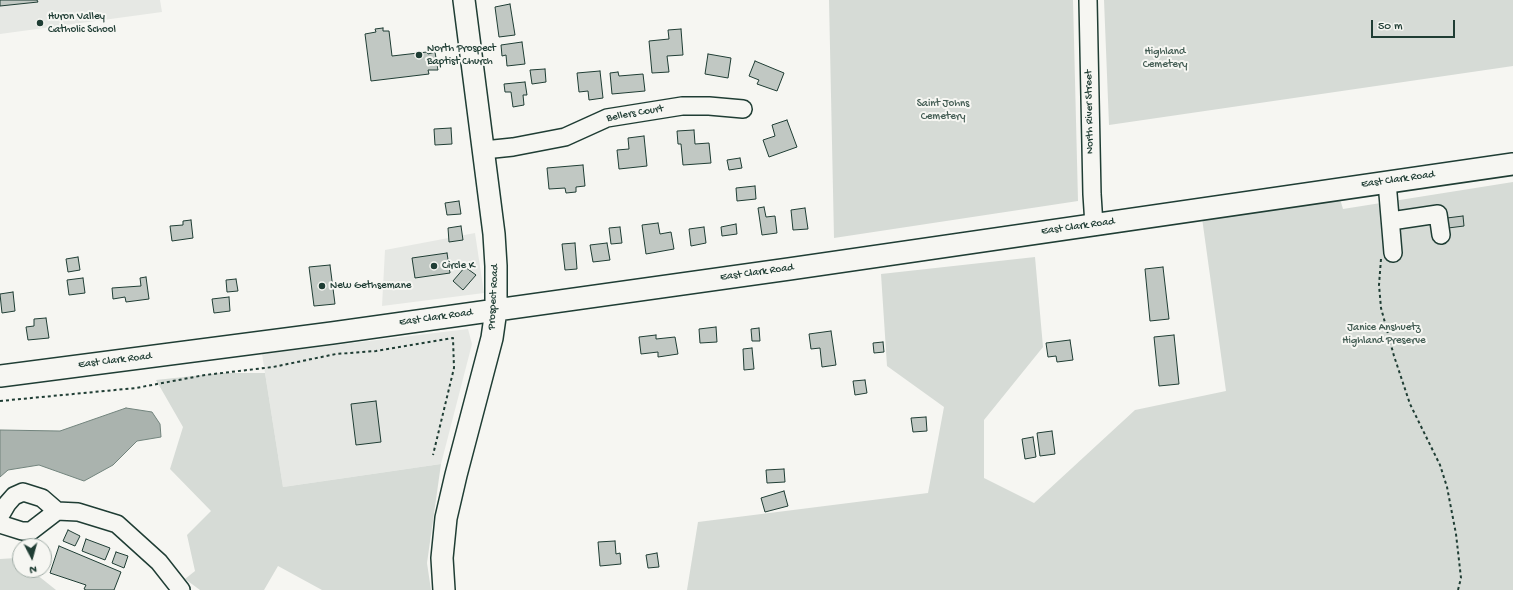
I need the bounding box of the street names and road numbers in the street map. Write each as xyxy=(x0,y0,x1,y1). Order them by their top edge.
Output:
street label: North River Street xyxy=(1083,70,1097,154)
street label: Bellers Court xyxy=(605,103,665,125)
street label: East Clark Road xyxy=(1360,168,1436,192)
street label: East Clark Road xyxy=(1040,215,1116,239)
street label: East Clark Road xyxy=(719,261,795,285)
street label: Prospect Road xyxy=(486,264,502,330)
street label: East Clark Road xyxy=(398,306,474,330)
street label: East Clark Road xyxy=(77,350,153,372)

